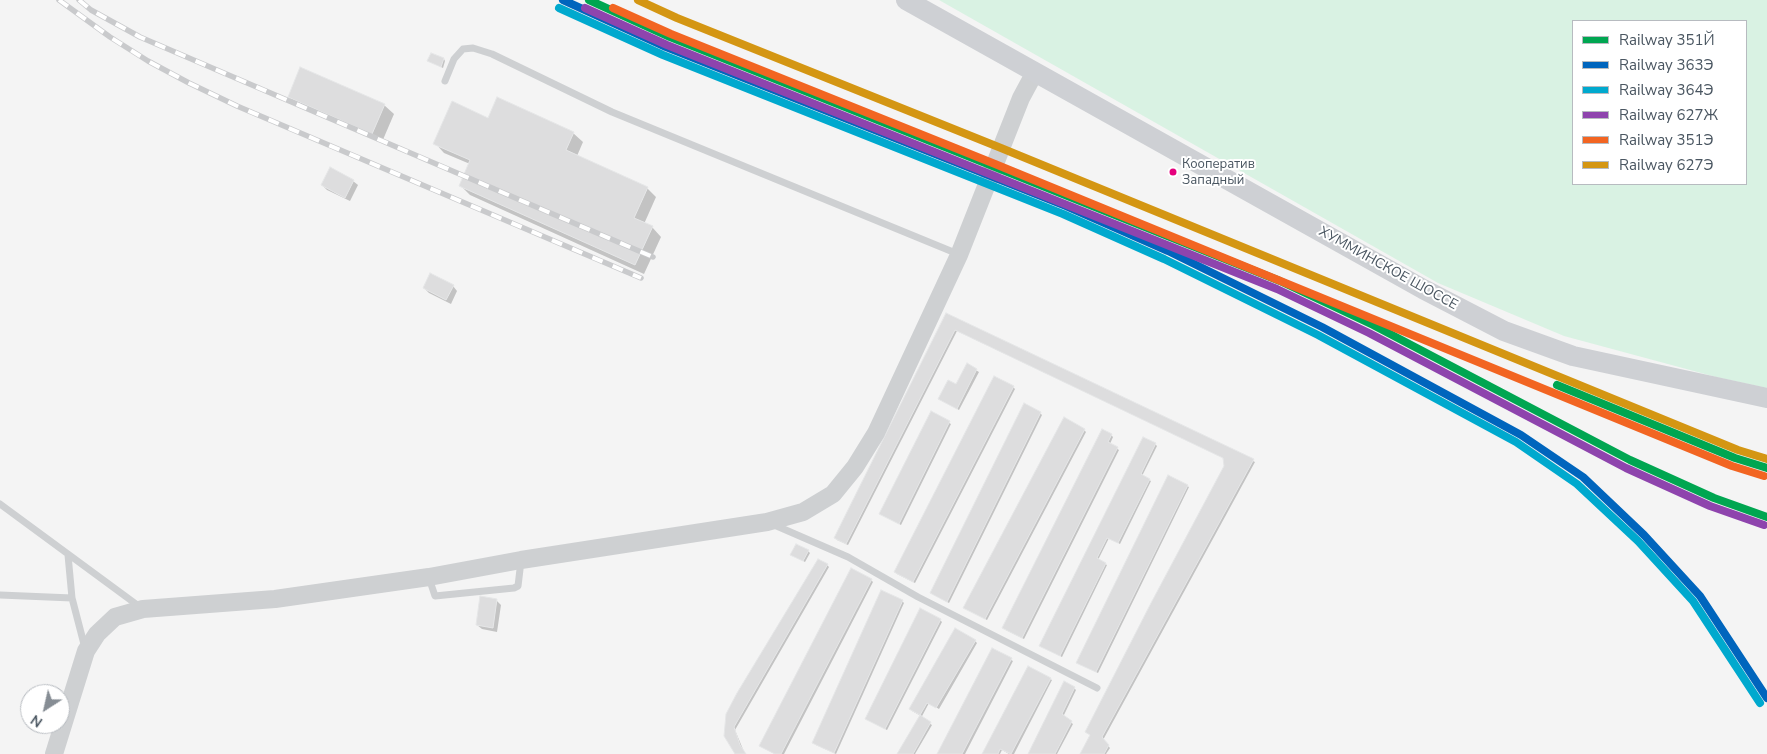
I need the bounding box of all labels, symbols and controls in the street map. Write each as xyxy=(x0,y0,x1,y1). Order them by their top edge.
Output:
legend xyxy=(1572,20,1747,185)
text: Railway 351Й xyxy=(1619,30,1715,50)
text: Railway 363Э xyxy=(1619,55,1714,75)
text: Railway 364Э xyxy=(1619,80,1714,100)
text: Railway 627Ж xyxy=(1619,105,1718,125)
text: Railway 351Э xyxy=(1619,130,1714,150)
text: Railway 627Э xyxy=(1619,155,1714,175)
place label: Кооператив Западный xyxy=(1182,157,1255,188)
marker: Кооператив Западный xyxy=(1168,167,1178,177)
street label: ХУММИНСКОЕ ШОССЕ xyxy=(1316,224,1460,314)
north arrow xyxy=(20,684,70,734)
text: N xyxy=(27,710,46,732)

